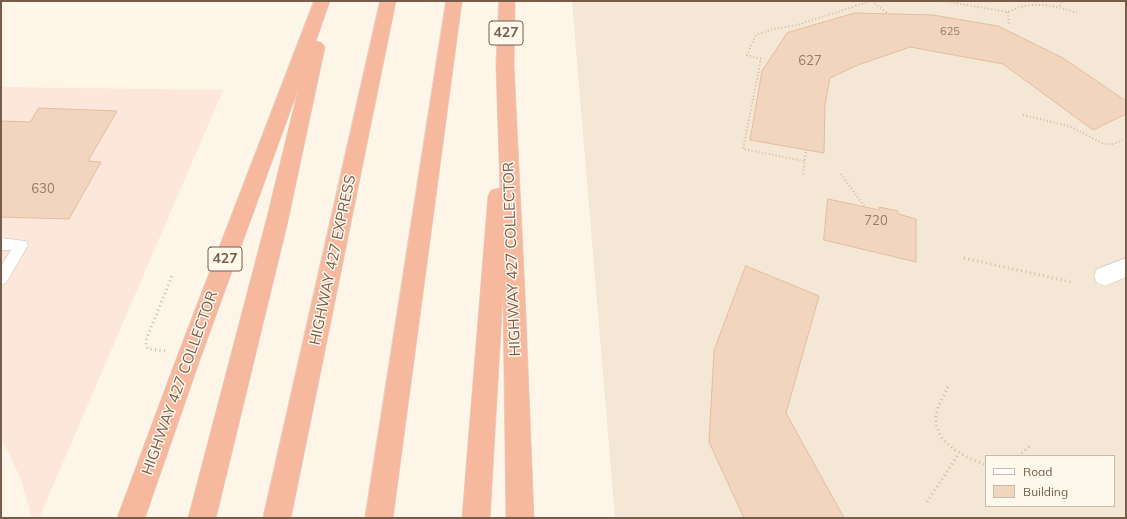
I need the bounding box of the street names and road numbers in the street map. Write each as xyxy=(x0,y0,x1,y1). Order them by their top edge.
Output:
road number: 427 xyxy=(489,21,523,45)
street label: HIGHWAY 427 COLLECTOR xyxy=(500,161,524,357)
street label: HIGHWAY 427 EXPRESS xyxy=(306,173,360,347)
road number: 427 xyxy=(208,247,242,271)
street label: HIGHWAY 427 COLLECTOR xyxy=(138,288,222,478)

